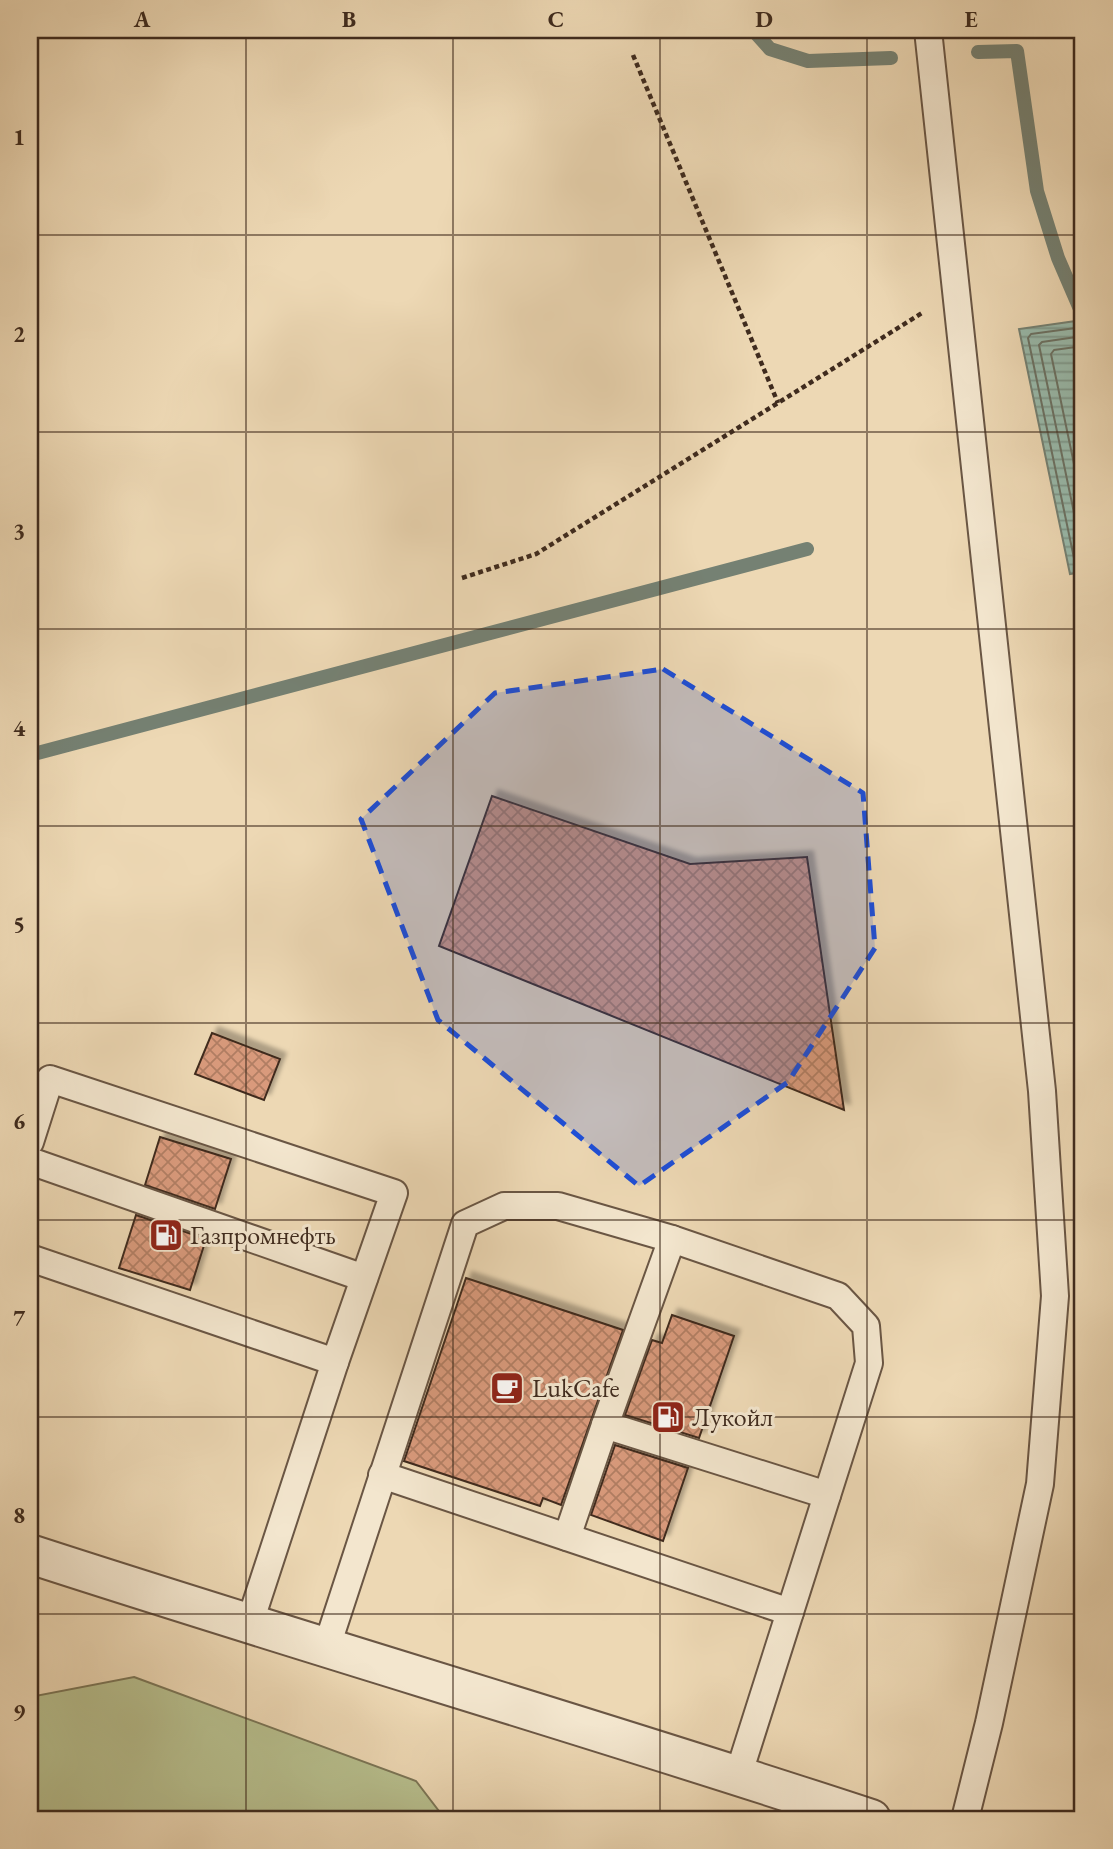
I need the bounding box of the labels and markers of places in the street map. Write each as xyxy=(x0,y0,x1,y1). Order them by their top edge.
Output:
fuel station icon: Газпромнефть xyxy=(147,1216,185,1254)
place label: Газпромнефть xyxy=(190,1218,336,1252)
cafe icon: LukCafe xyxy=(488,1369,526,1407)
place label: LukCafe xyxy=(532,1371,620,1405)
fuel station icon: Лукойл xyxy=(649,1398,687,1436)
place label: Лукойл xyxy=(692,1400,773,1434)

